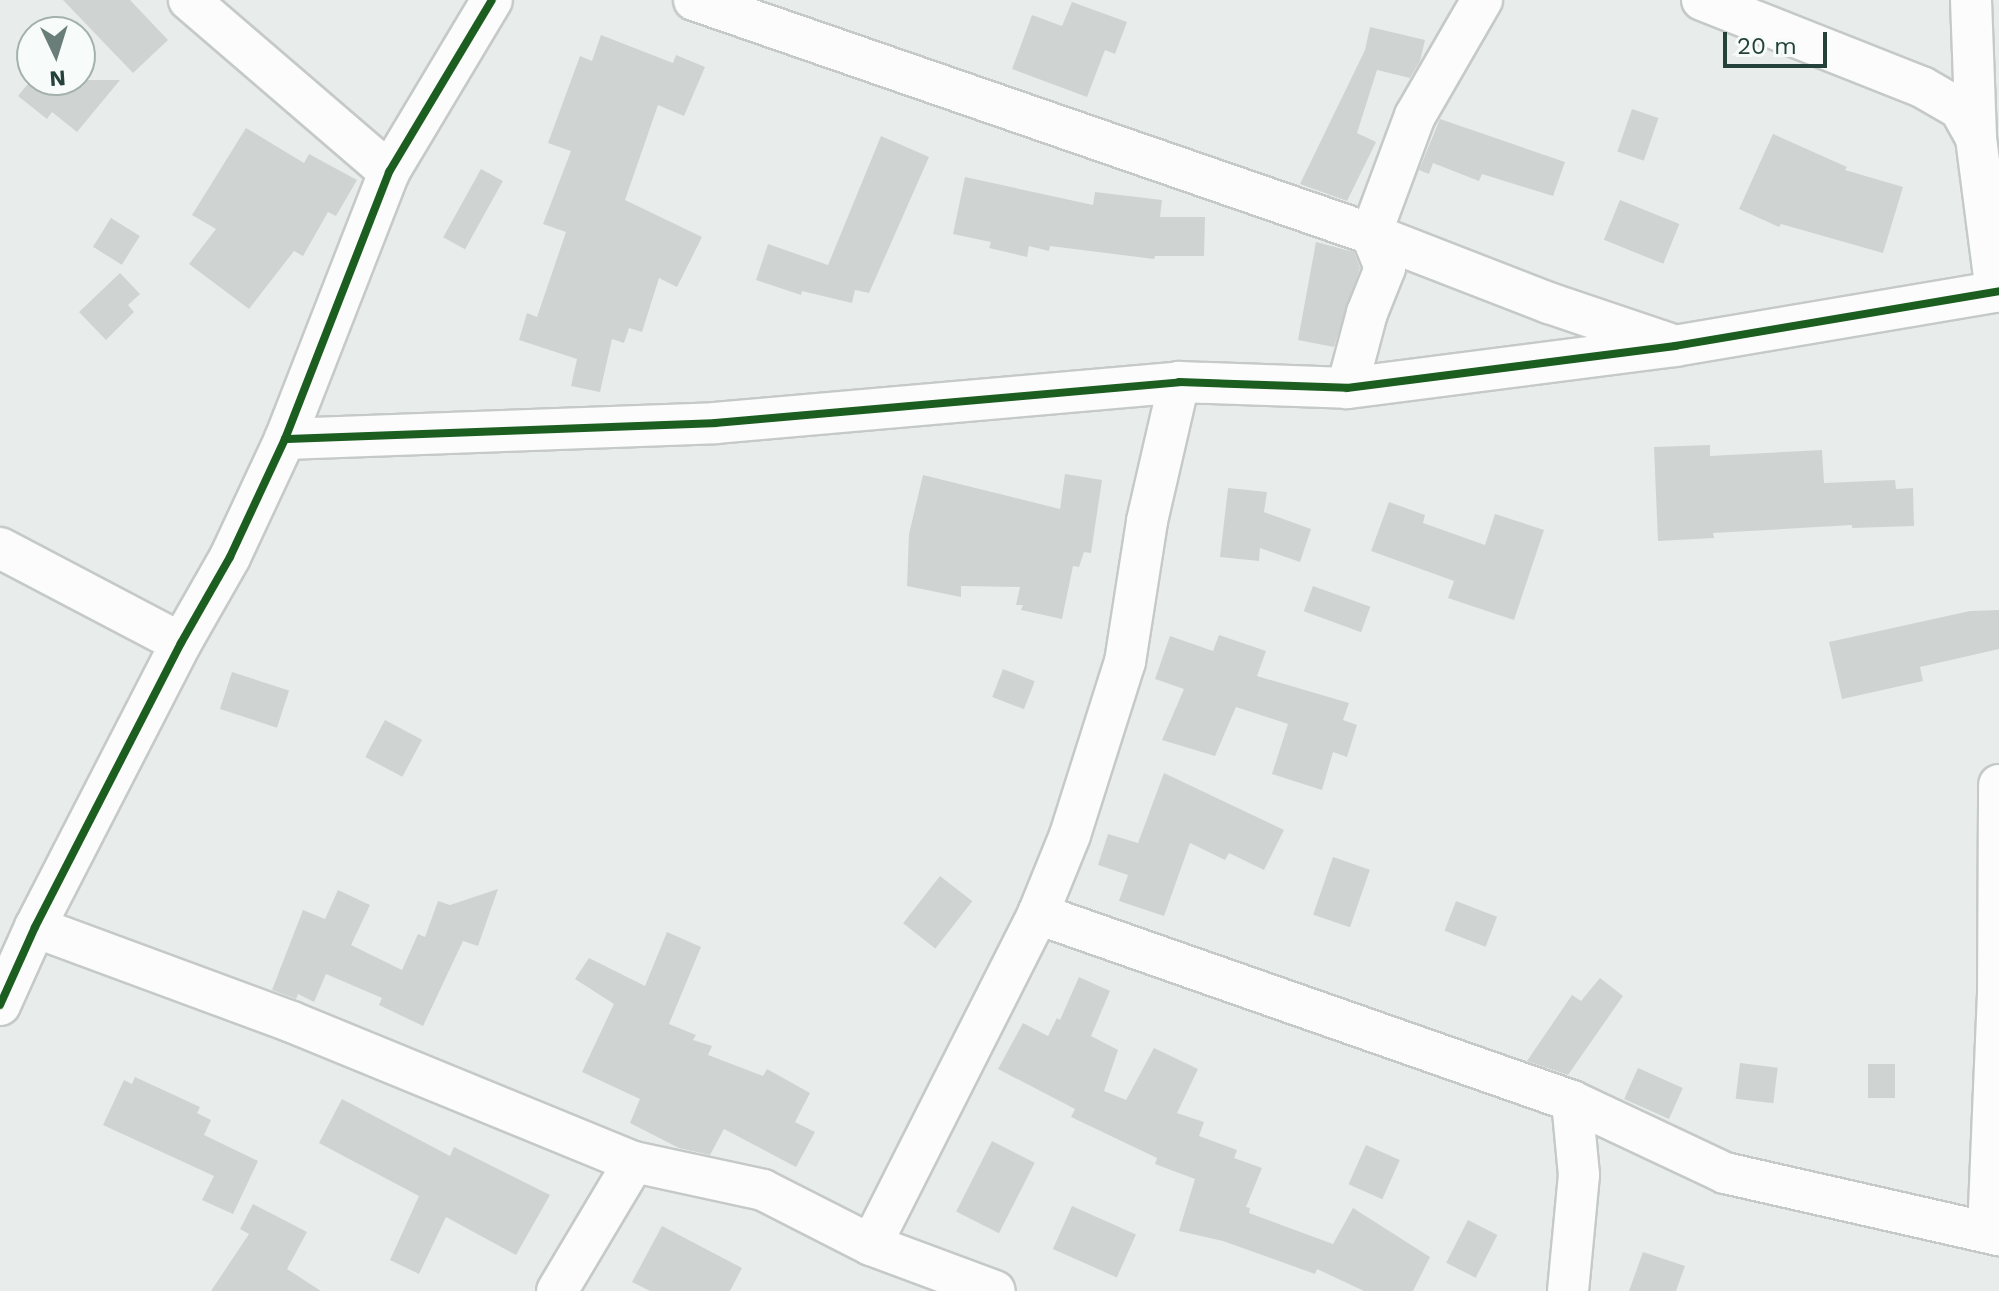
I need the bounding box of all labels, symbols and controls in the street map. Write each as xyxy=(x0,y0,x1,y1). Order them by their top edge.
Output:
north arrow xyxy=(16,16,96,96)
scale bar xyxy=(1727,16,1831,66)
text: 20 m xyxy=(1737,32,1797,60)
text: N xyxy=(49,65,67,91)

